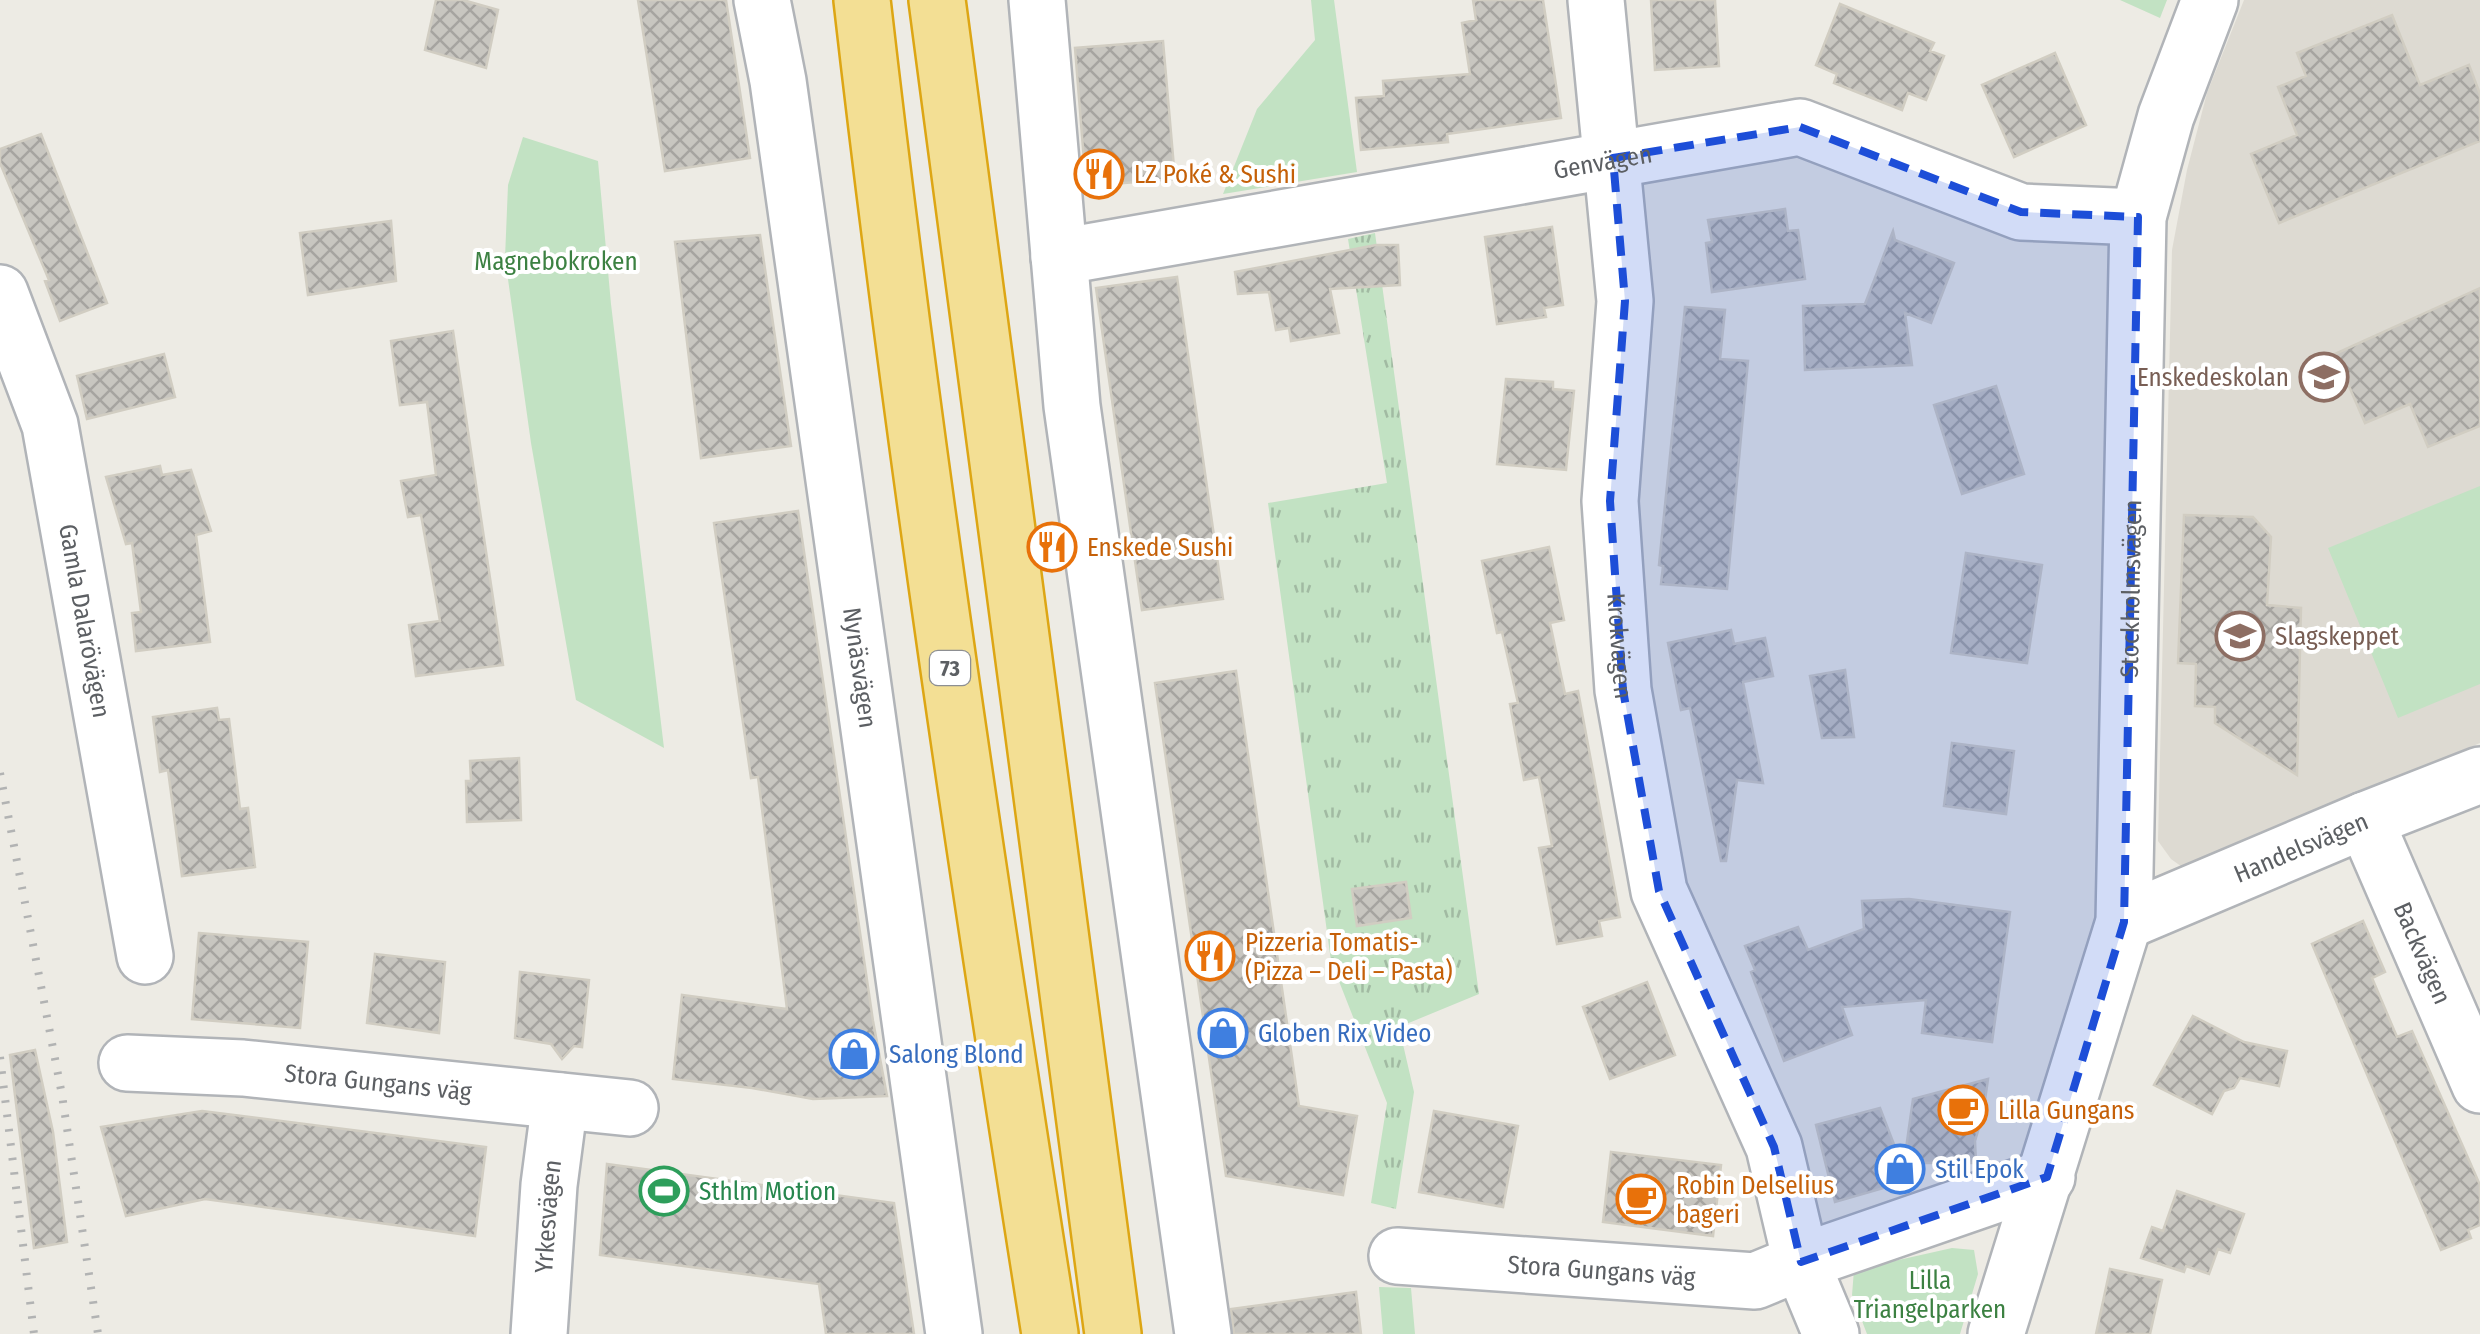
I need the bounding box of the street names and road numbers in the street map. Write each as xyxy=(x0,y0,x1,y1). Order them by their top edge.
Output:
street label: Genvägen xyxy=(1551,139,1654,186)
street label: Stockholmsvägen xyxy=(2115,499,2148,678)
street label: Gamla Dalarövägen xyxy=(52,522,116,720)
street label: Krokvägen xyxy=(1600,592,1638,701)
street label: Nynäsvägen xyxy=(836,605,883,730)
road number: 73 xyxy=(930,651,970,685)
street label: Handelsvägen xyxy=(2230,806,2373,890)
street label: Backvägen xyxy=(2387,898,2457,1009)
street label: Stora Gungans väg xyxy=(283,1058,473,1108)
street label: Yrkesvägen xyxy=(529,1158,568,1274)
street label: Stora Gungans väg xyxy=(1507,1250,1696,1293)

